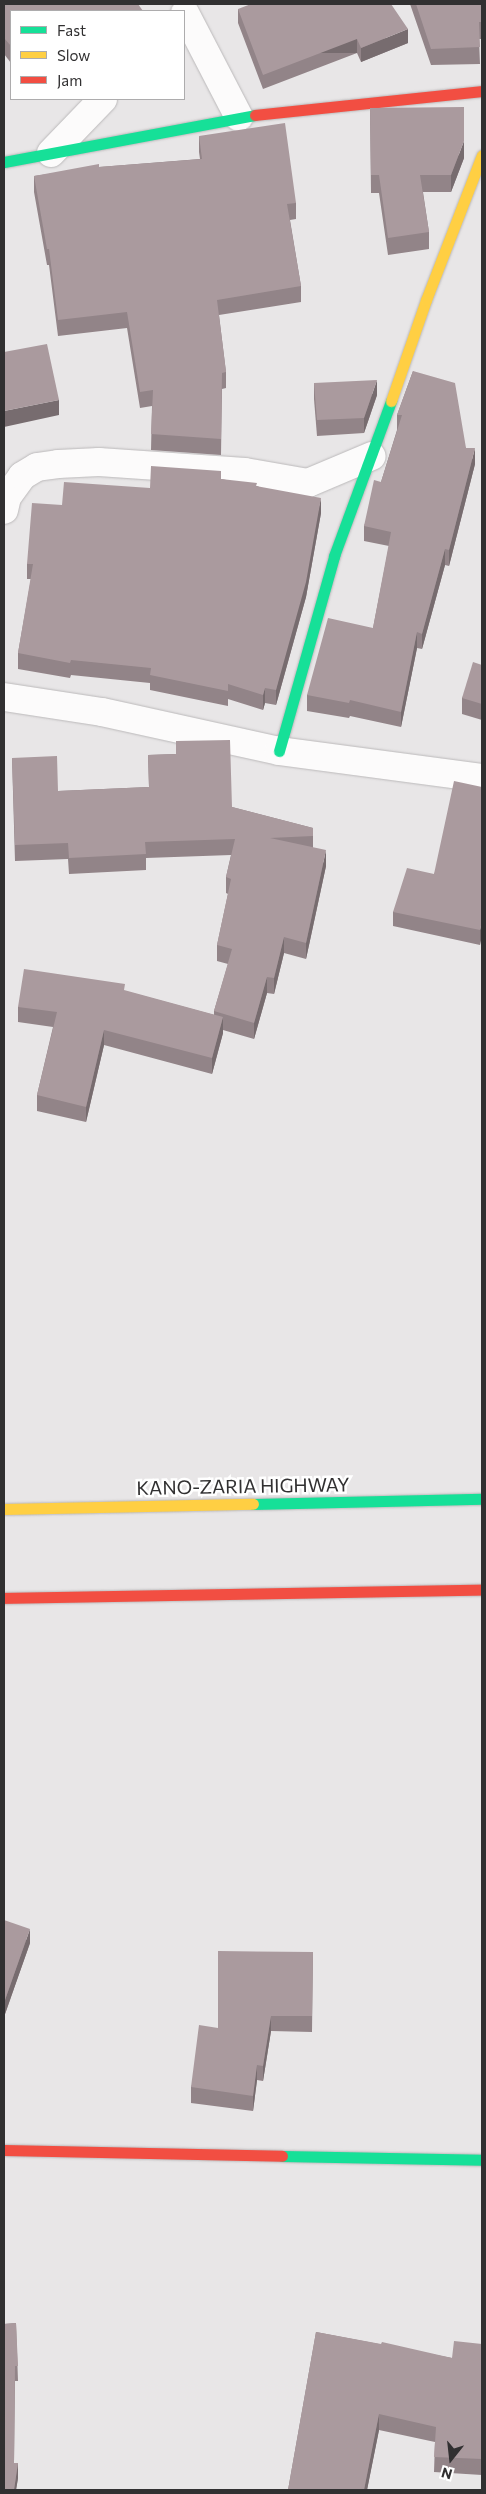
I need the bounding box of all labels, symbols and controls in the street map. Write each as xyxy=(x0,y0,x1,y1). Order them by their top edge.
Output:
legend xyxy=(10,10,185,100)
text: Fast xyxy=(57,21,86,39)
text: Slow xyxy=(57,46,90,64)
text: Jam xyxy=(57,71,82,89)
street label: KANO-ZARIA HIGHWAY xyxy=(136,1473,350,1499)
north arrow xyxy=(426,2434,476,2484)
text: N xyxy=(439,2464,454,2484)

